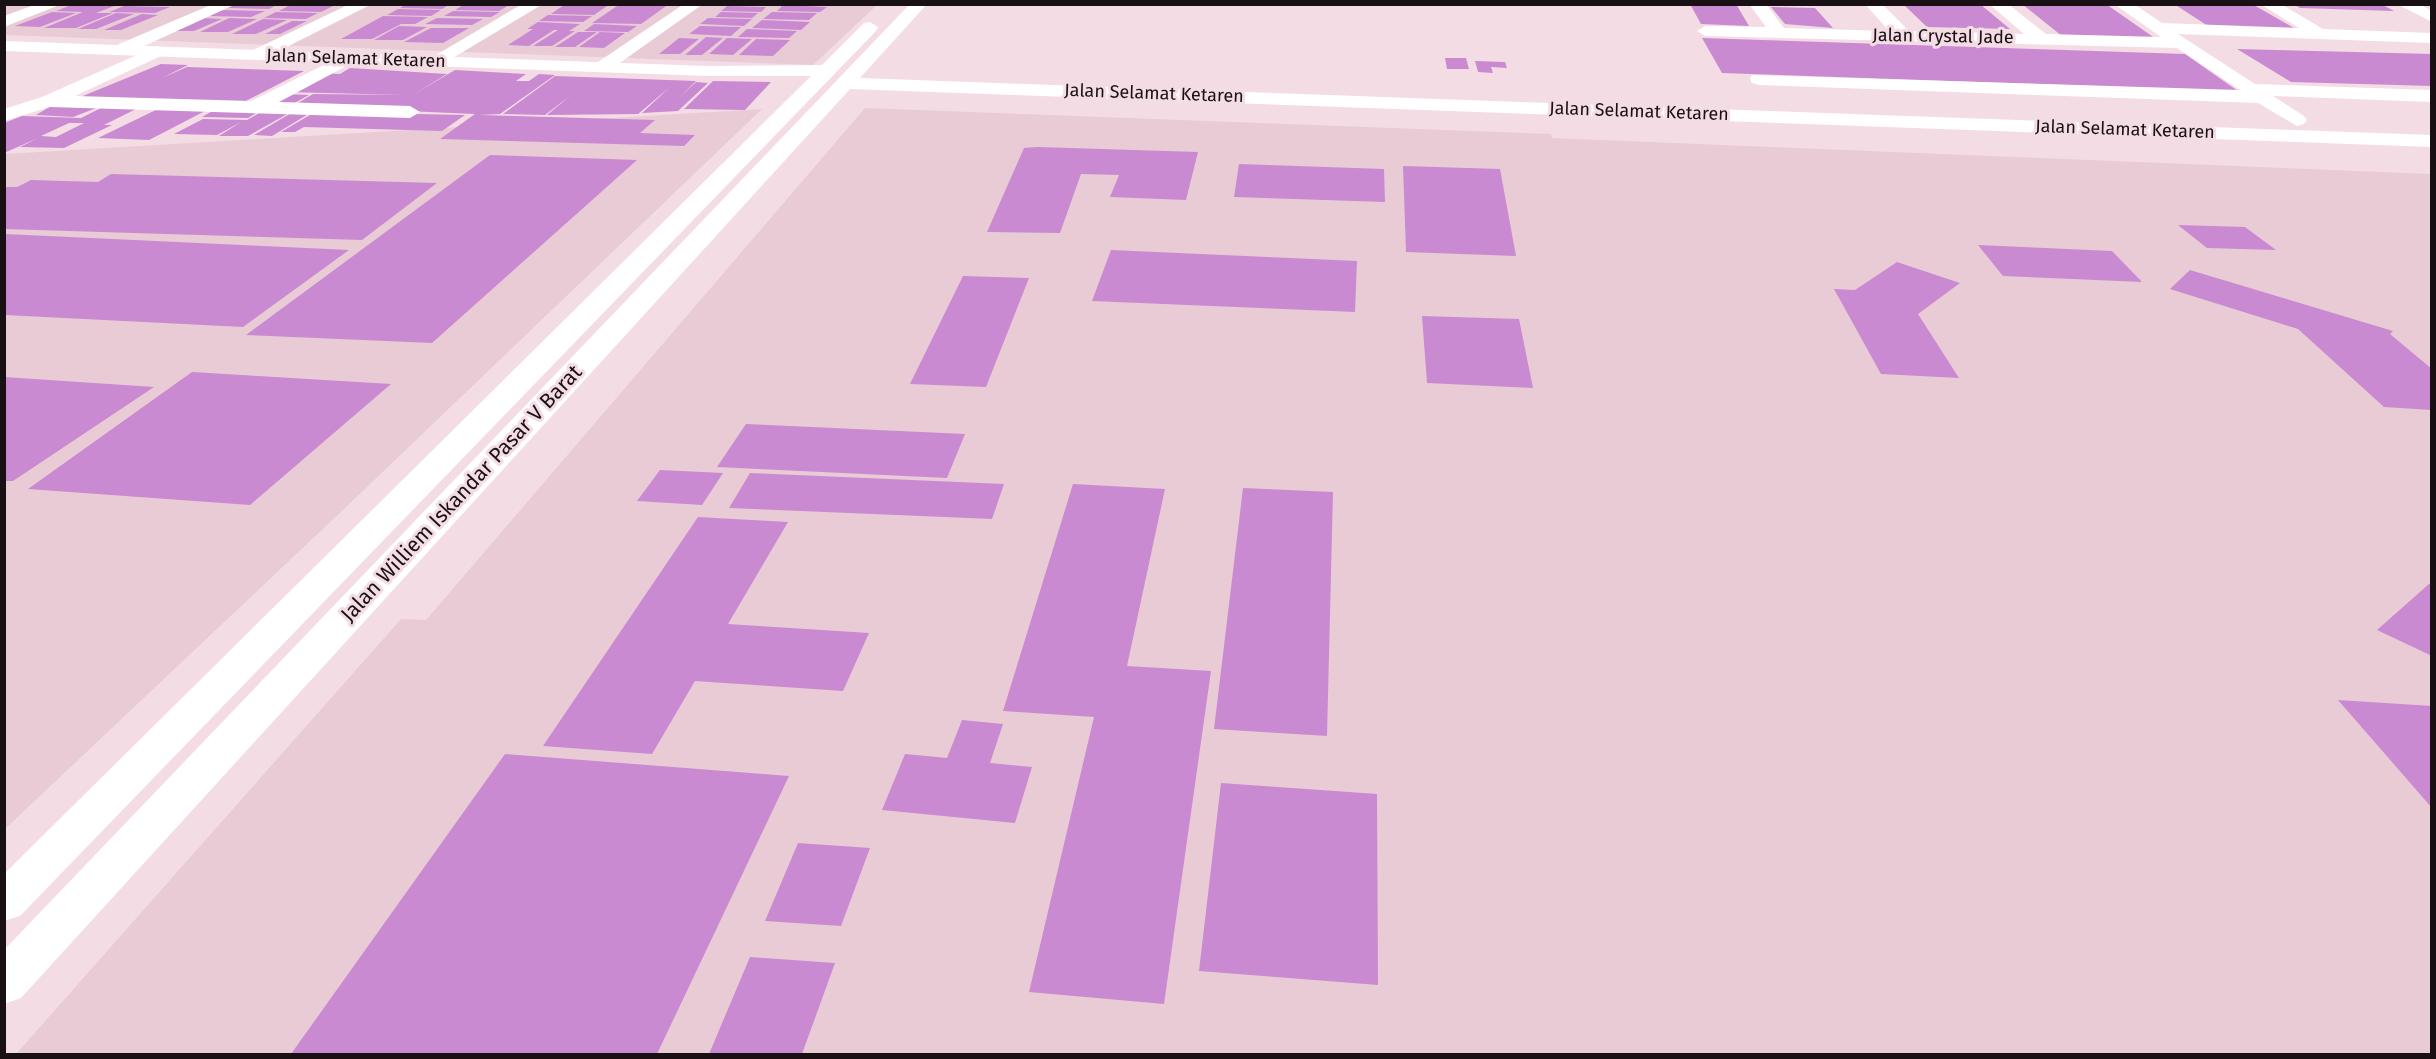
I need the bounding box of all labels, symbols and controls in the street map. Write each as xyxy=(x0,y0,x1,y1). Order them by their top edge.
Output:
street label: Jalan Crystal Jade xyxy=(1872,25,2014,49)
street label: Jalan Selamat Ketaren xyxy=(266,45,446,73)
street label: Jalan Selamat Ketaren xyxy=(1064,80,1244,108)
street label: Jalan Selamat Ketaren xyxy=(1549,98,1729,126)
street label: Jalan Selamat Ketaren xyxy=(2035,116,2215,144)
street label: Jalan Williem Iskandar Pasar V Barat xyxy=(336,360,588,628)

